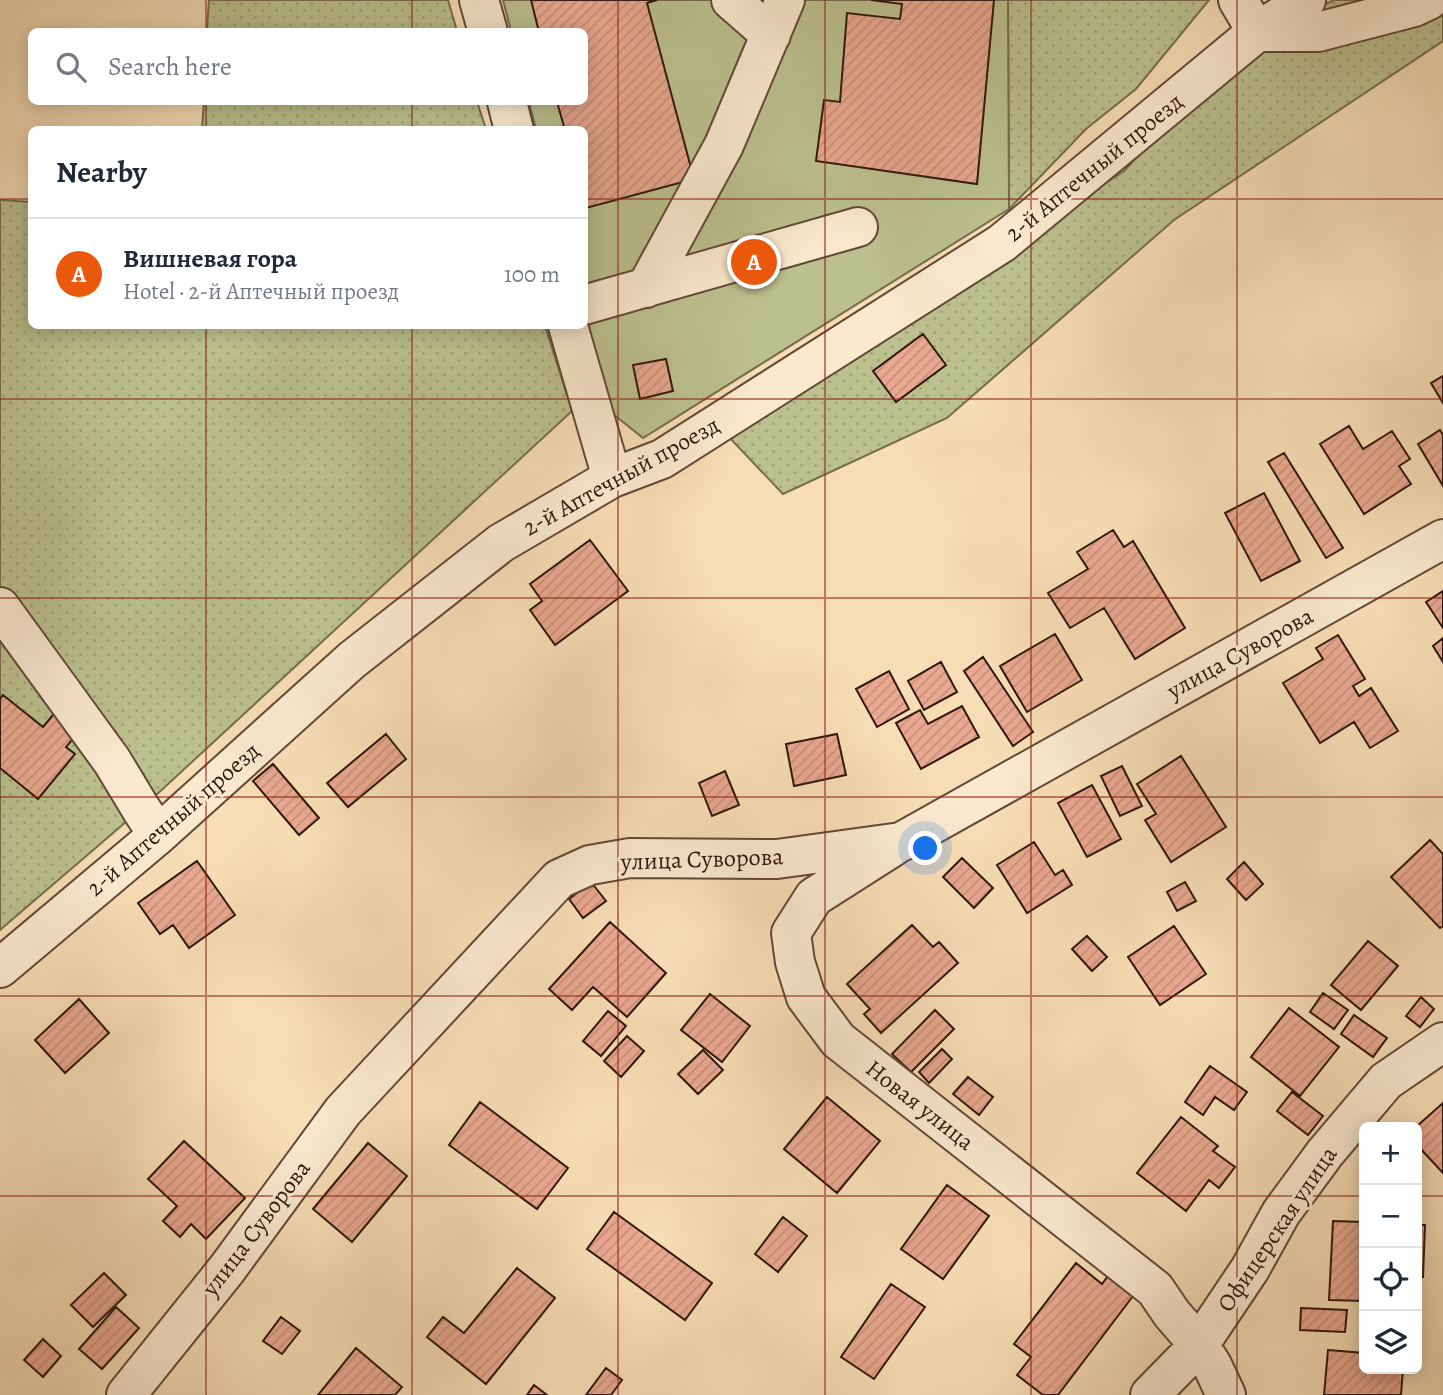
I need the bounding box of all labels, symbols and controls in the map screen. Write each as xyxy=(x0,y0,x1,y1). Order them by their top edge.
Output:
search box xyxy=(28,28,588,105)
icon: search xyxy=(52,48,90,86)
text: Search here xyxy=(108,49,232,84)
street label: 2-й Аптечный проезд xyxy=(999,85,1189,249)
text: Nearby xyxy=(56,152,147,192)
pin: A xyxy=(731,236,777,288)
text: Вишневая гора xyxy=(123,241,297,276)
text: A xyxy=(72,259,86,290)
text: 100 m xyxy=(504,259,560,290)
text: Hotel · 2-й Аптечный проезд xyxy=(123,276,399,307)
street label: 2-й Аптечный проезд xyxy=(517,409,725,543)
street label: улица Суворова xyxy=(1160,600,1319,707)
street label: 2-й Аптечный проезд xyxy=(80,735,266,903)
your location xyxy=(908,831,942,865)
street label: улица Суворова xyxy=(619,840,784,878)
street label: Новая улица xyxy=(859,1052,981,1158)
map controls xyxy=(1359,1122,1422,1374)
button: + xyxy=(1359,1122,1422,1185)
street label: Офицерская улица xyxy=(1210,1140,1344,1318)
street label: улица Суворова xyxy=(194,1153,318,1303)
button: − xyxy=(1359,1185,1422,1248)
button: locate xyxy=(1359,1248,1422,1311)
button: layers xyxy=(1359,1311,1422,1374)

